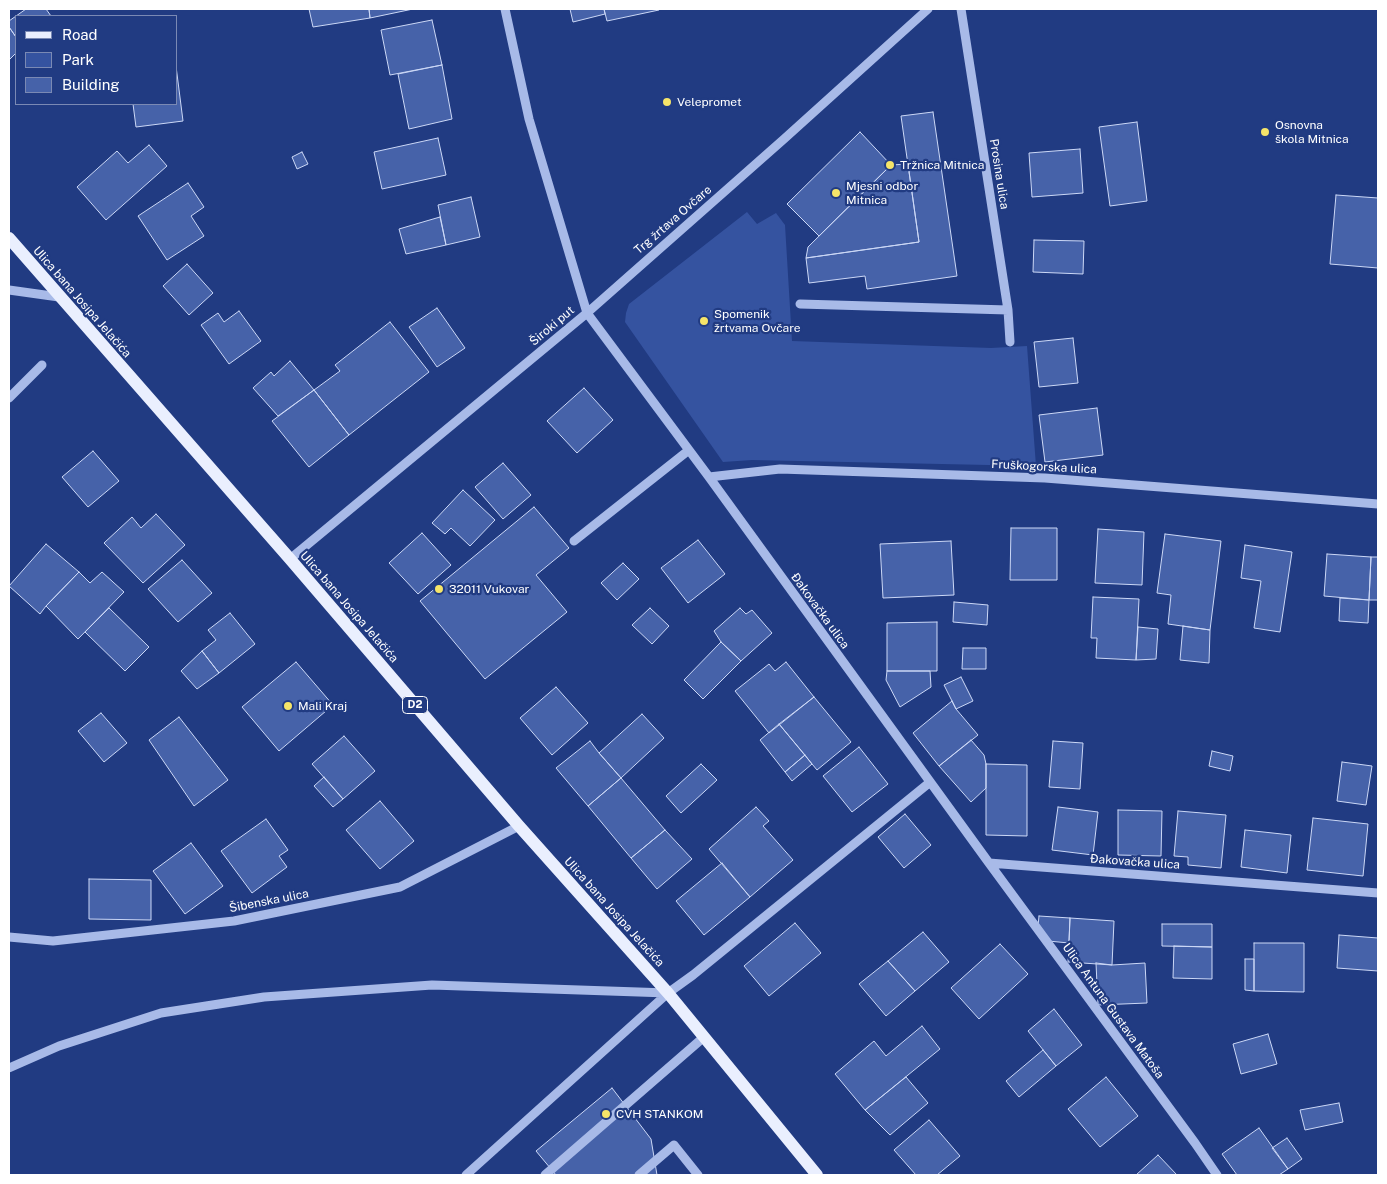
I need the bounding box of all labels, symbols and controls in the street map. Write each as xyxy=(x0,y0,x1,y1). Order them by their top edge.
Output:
legend xyxy=(15,15,178,105)
text: Road xyxy=(62,26,98,43)
text: Park xyxy=(62,51,94,68)
text: Building xyxy=(62,76,120,93)
place label: Velepromet xyxy=(677,95,742,109)
marker: Velepromet xyxy=(661,96,673,108)
place label: Osnovna škola Mitnica xyxy=(1275,118,1349,146)
marker: Osnovna škola Mitnica xyxy=(1259,126,1271,138)
street label: Prosina ulica xyxy=(986,138,1012,210)
place label: Tržnica Mitnica xyxy=(900,158,984,172)
marker: Tržnica Mitnica xyxy=(884,159,896,171)
place label: Mjesni odbor Mitnica xyxy=(846,179,918,207)
street label: Trg žrtava Ovčare xyxy=(631,183,715,257)
marker: Mjesni odbor Mitnica xyxy=(830,187,842,199)
street label: Ulica bana Josipa Jelačića xyxy=(30,243,134,361)
street label: Široki put xyxy=(527,303,577,349)
place label: Spomenik žrtvama Ovčare xyxy=(714,307,801,335)
marker: Spomenik žrtvama Ovčare xyxy=(698,315,710,327)
street label: Fruškogorska ulica xyxy=(991,457,1097,477)
street label: Ulica bana Josipa Jelačića xyxy=(297,548,401,666)
street label: Đakovačka ulica xyxy=(788,570,852,652)
place label: 32011 Vukovar xyxy=(449,582,529,596)
marker: 32011 Vukovar xyxy=(433,583,445,595)
road number: D2 xyxy=(402,696,428,714)
place label: Mali Kraj xyxy=(298,699,347,713)
marker: Mali Kraj xyxy=(282,700,294,712)
street label: Đakovačka ulica xyxy=(1090,852,1180,872)
street label: Ulica bana Josipa Jelačića xyxy=(561,854,667,970)
street label: Šibenska ulica xyxy=(228,886,310,916)
street label: Ulica Antuna Gustava Matoša xyxy=(1059,941,1167,1081)
place label: CVH STANKOM xyxy=(616,1107,703,1121)
marker: CVH STANKOM xyxy=(600,1108,612,1120)

